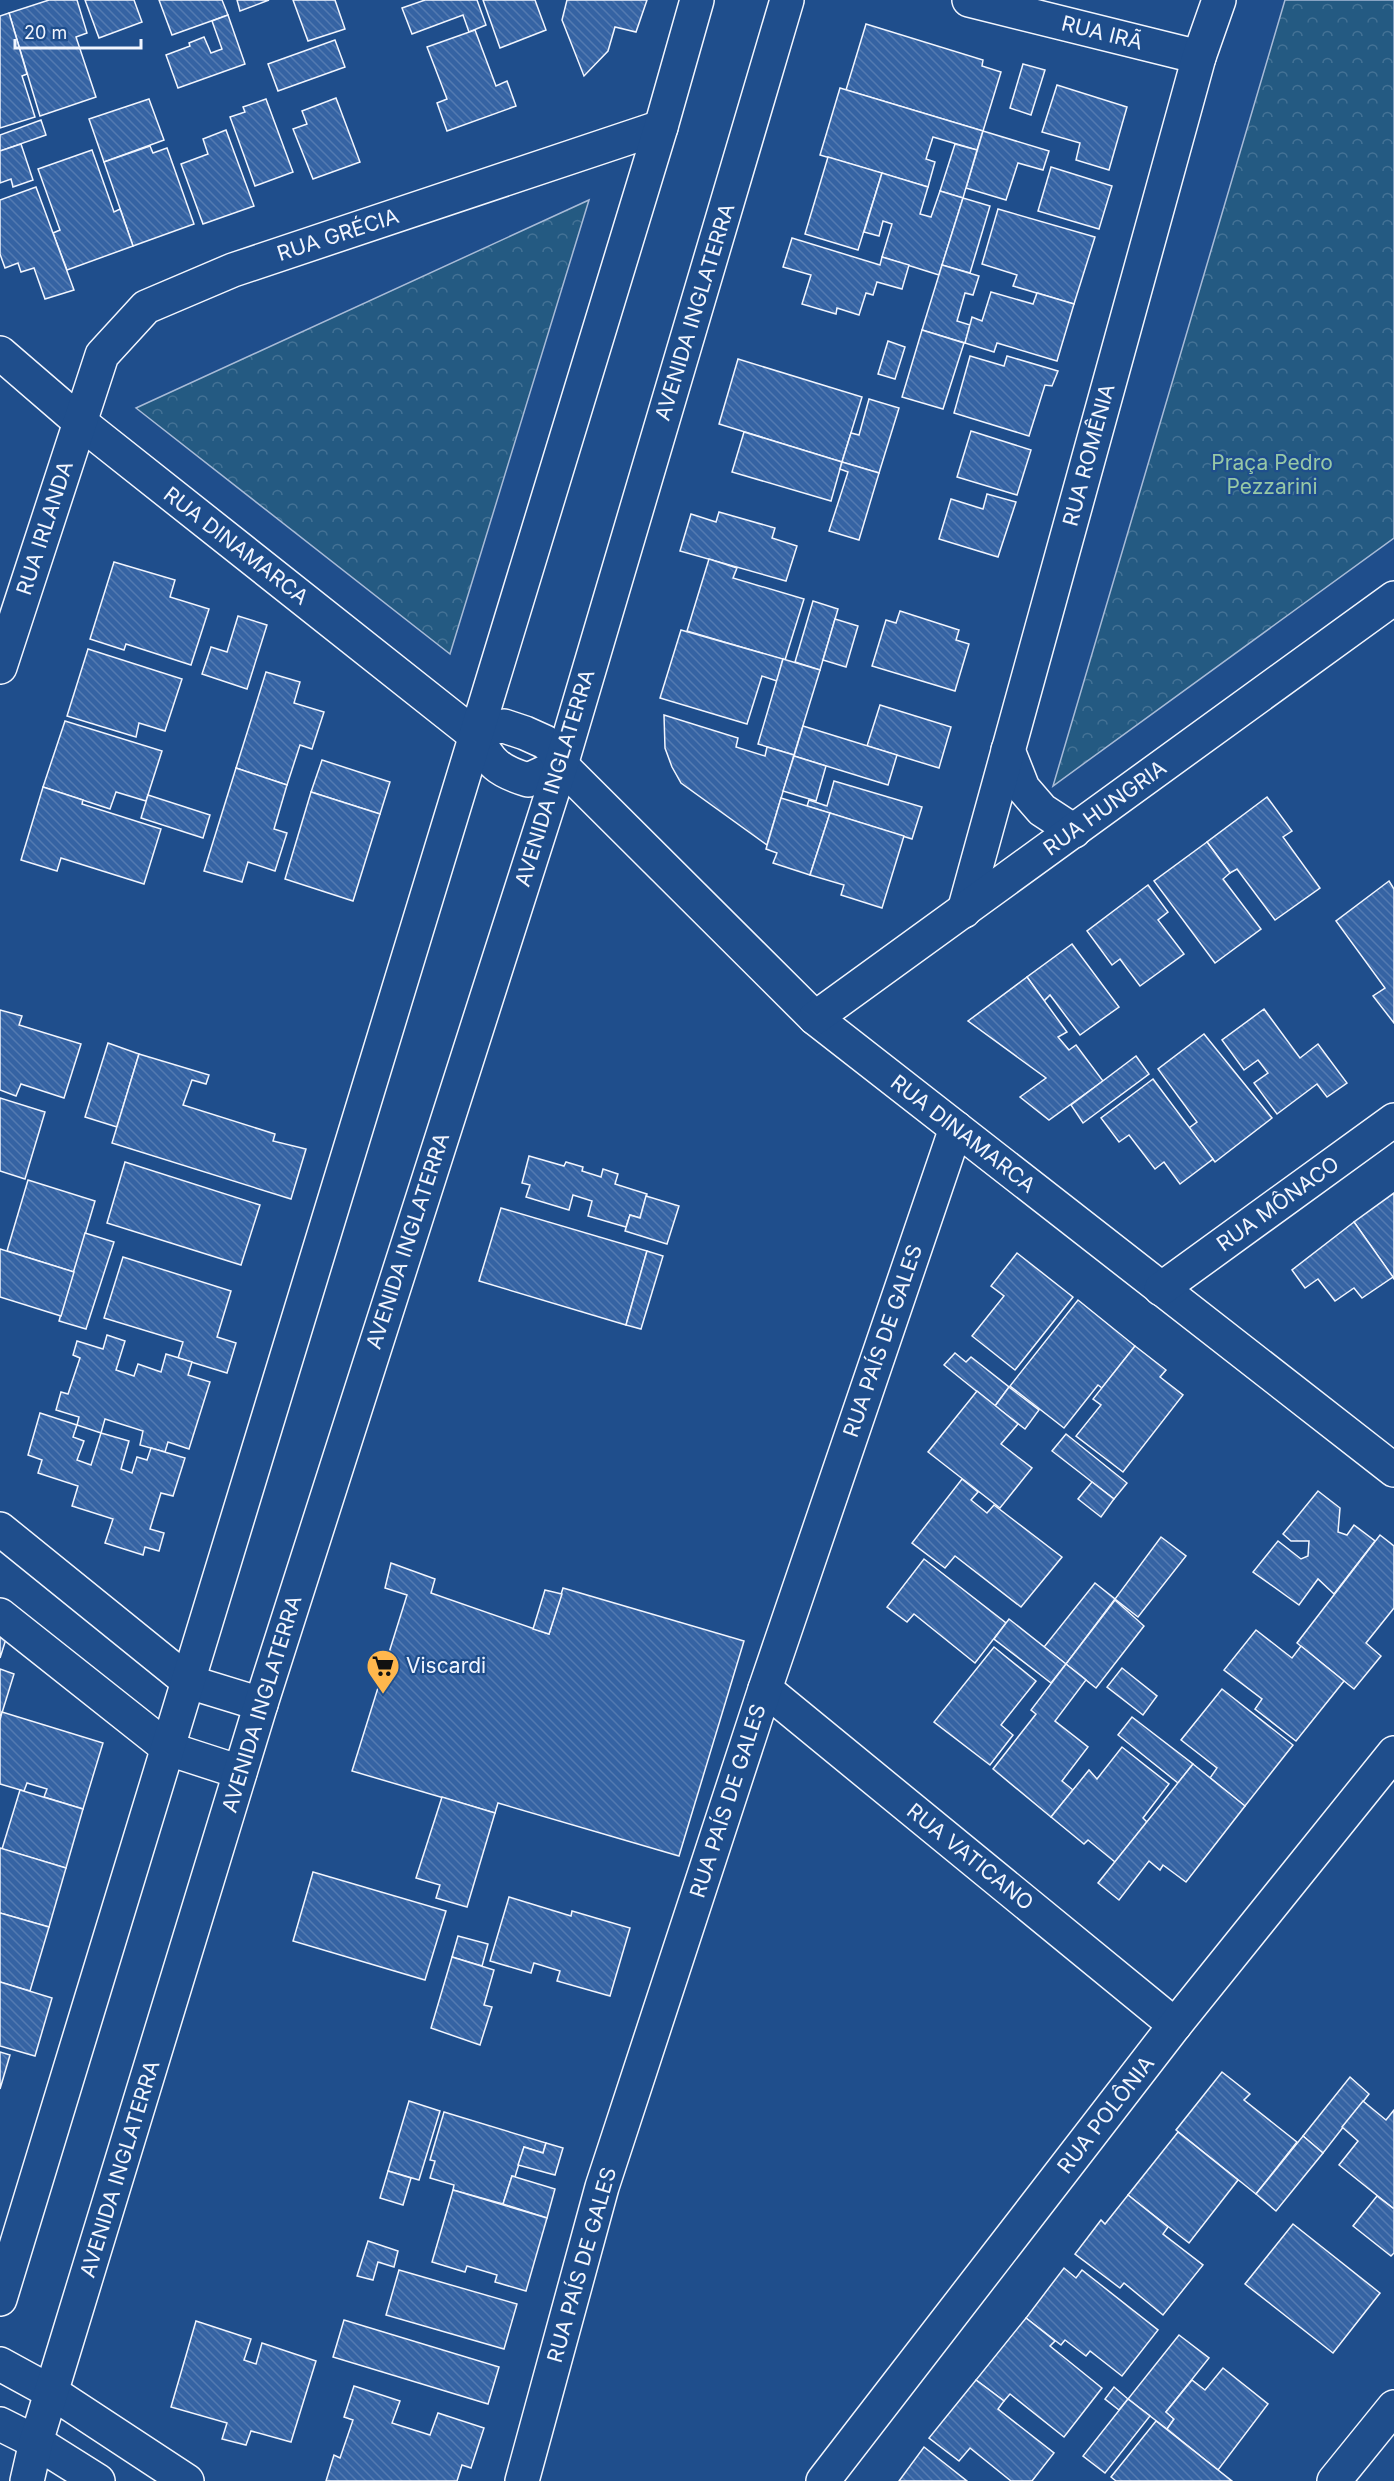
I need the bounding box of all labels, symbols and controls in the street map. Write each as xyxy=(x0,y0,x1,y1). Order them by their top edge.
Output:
street label: RUA IRÃ xyxy=(1059,9,1146,55)
scale bar xyxy=(15,12,141,50)
text: 20 m xyxy=(24,22,67,43)
street label: AVENIDA INGLATERRA xyxy=(650,200,739,424)
street label: RUA GRÉCIA xyxy=(274,202,402,266)
street label: RUA ROMÊNIA xyxy=(1057,381,1120,529)
park label: Praça Pedro Pezzarini xyxy=(1211,450,1333,499)
street label: RUA IRLANDA xyxy=(11,458,78,598)
street label: RUA DINAMARCA xyxy=(159,481,314,610)
street label: AVENIDA INGLATERRA xyxy=(510,666,599,890)
street label: RUA HUNGRIA xyxy=(1039,755,1171,860)
street label: RUA DINAMARCA xyxy=(886,1069,1041,1198)
street label: AVENIDA INGLATERRA xyxy=(361,1130,454,1352)
street label: RUA MÔNACO xyxy=(1212,1151,1344,1256)
street label: RUA PAÍS DE GALES xyxy=(837,1241,927,1440)
street label: AVENIDA INGLATERRA xyxy=(217,1592,306,1816)
supermarket icon: Viscardi xyxy=(365,1648,401,1695)
place label: Viscardi xyxy=(406,1653,486,1678)
street label: RUA PAÍS DE GALES xyxy=(683,1701,771,1901)
street label: RUA VATICANO xyxy=(902,1798,1039,1915)
street label: RUA POLÔNIA xyxy=(1052,2051,1159,2178)
street label: AVENIDA INGLATERRA xyxy=(75,2057,164,2281)
street label: RUA PAÍS DE GALES xyxy=(541,2164,621,2365)

